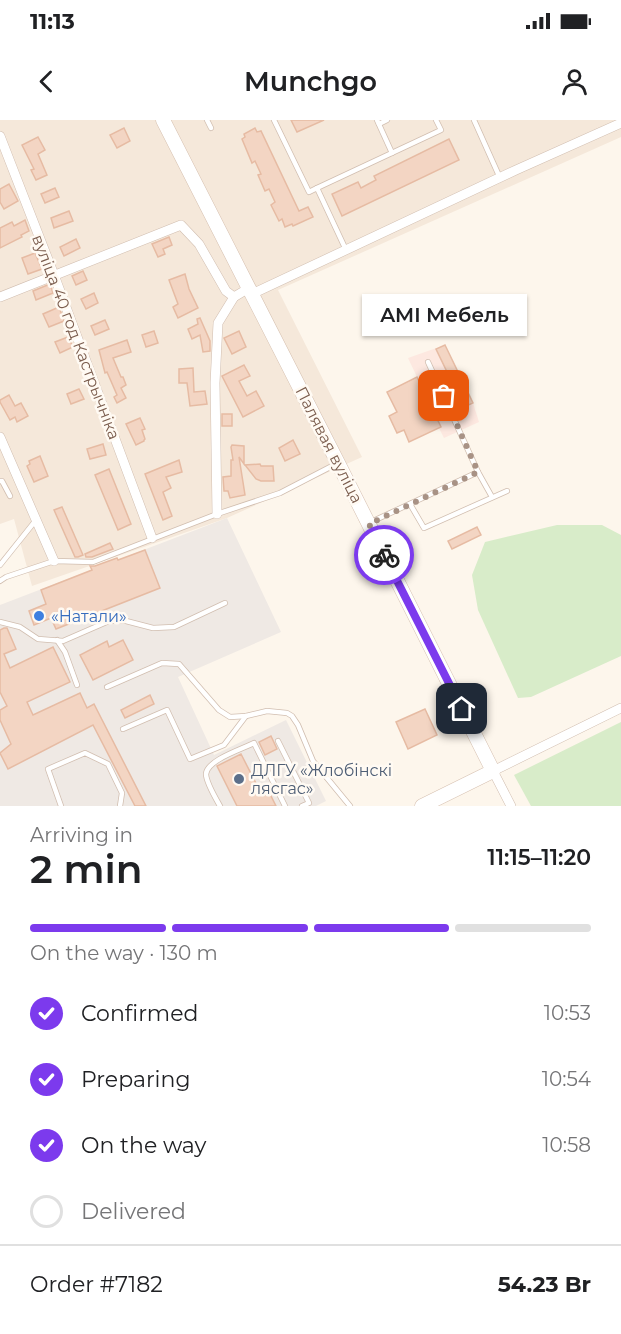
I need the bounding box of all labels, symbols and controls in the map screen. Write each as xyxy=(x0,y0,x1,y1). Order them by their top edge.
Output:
text: 11:13 xyxy=(30,8,75,35)
icon: back xyxy=(30,65,63,98)
text: Munchgo xyxy=(244,65,377,98)
icon: person xyxy=(558,65,591,98)
street label: вуліца 40 год Кастрычніка xyxy=(28,232,124,442)
callout: AMI Мебель xyxy=(362,294,526,336)
text: AMI Мебель xyxy=(380,303,509,327)
pin xyxy=(418,370,469,421)
icon: bag xyxy=(427,379,460,412)
street label: Палявая вуліца xyxy=(291,384,367,506)
courier xyxy=(354,525,414,585)
icon: bike xyxy=(368,539,401,572)
place label: «Натали» xyxy=(51,607,127,626)
marker: «Натали» xyxy=(32,609,46,623)
pin xyxy=(436,683,487,734)
icon: home xyxy=(445,692,478,725)
place label: ДЛГУ «Жлобінскі лясгас» xyxy=(251,761,392,798)
marker: ДЛГУ «Жлобінскі лясгас» xyxy=(232,772,246,786)
text: Arriving in xyxy=(30,823,133,847)
text: 11:15–11:20 xyxy=(487,844,591,871)
text: 2 min xyxy=(30,845,143,893)
text: On the way · 130 m xyxy=(30,941,218,965)
icon: check xyxy=(30,997,63,1030)
text: Confirmed xyxy=(81,1000,198,1027)
text: 10:53 xyxy=(544,1001,591,1025)
icon: check xyxy=(30,1063,63,1096)
text: Preparing xyxy=(81,1066,190,1093)
text: 10:54 xyxy=(542,1067,591,1091)
icon: check xyxy=(30,1129,63,1162)
text: On the way xyxy=(81,1132,206,1159)
text: 10:58 xyxy=(542,1133,591,1157)
text: Delivered xyxy=(81,1198,186,1225)
text: Order #7182 xyxy=(30,1271,163,1298)
text: 54.23 Br xyxy=(498,1271,591,1298)

